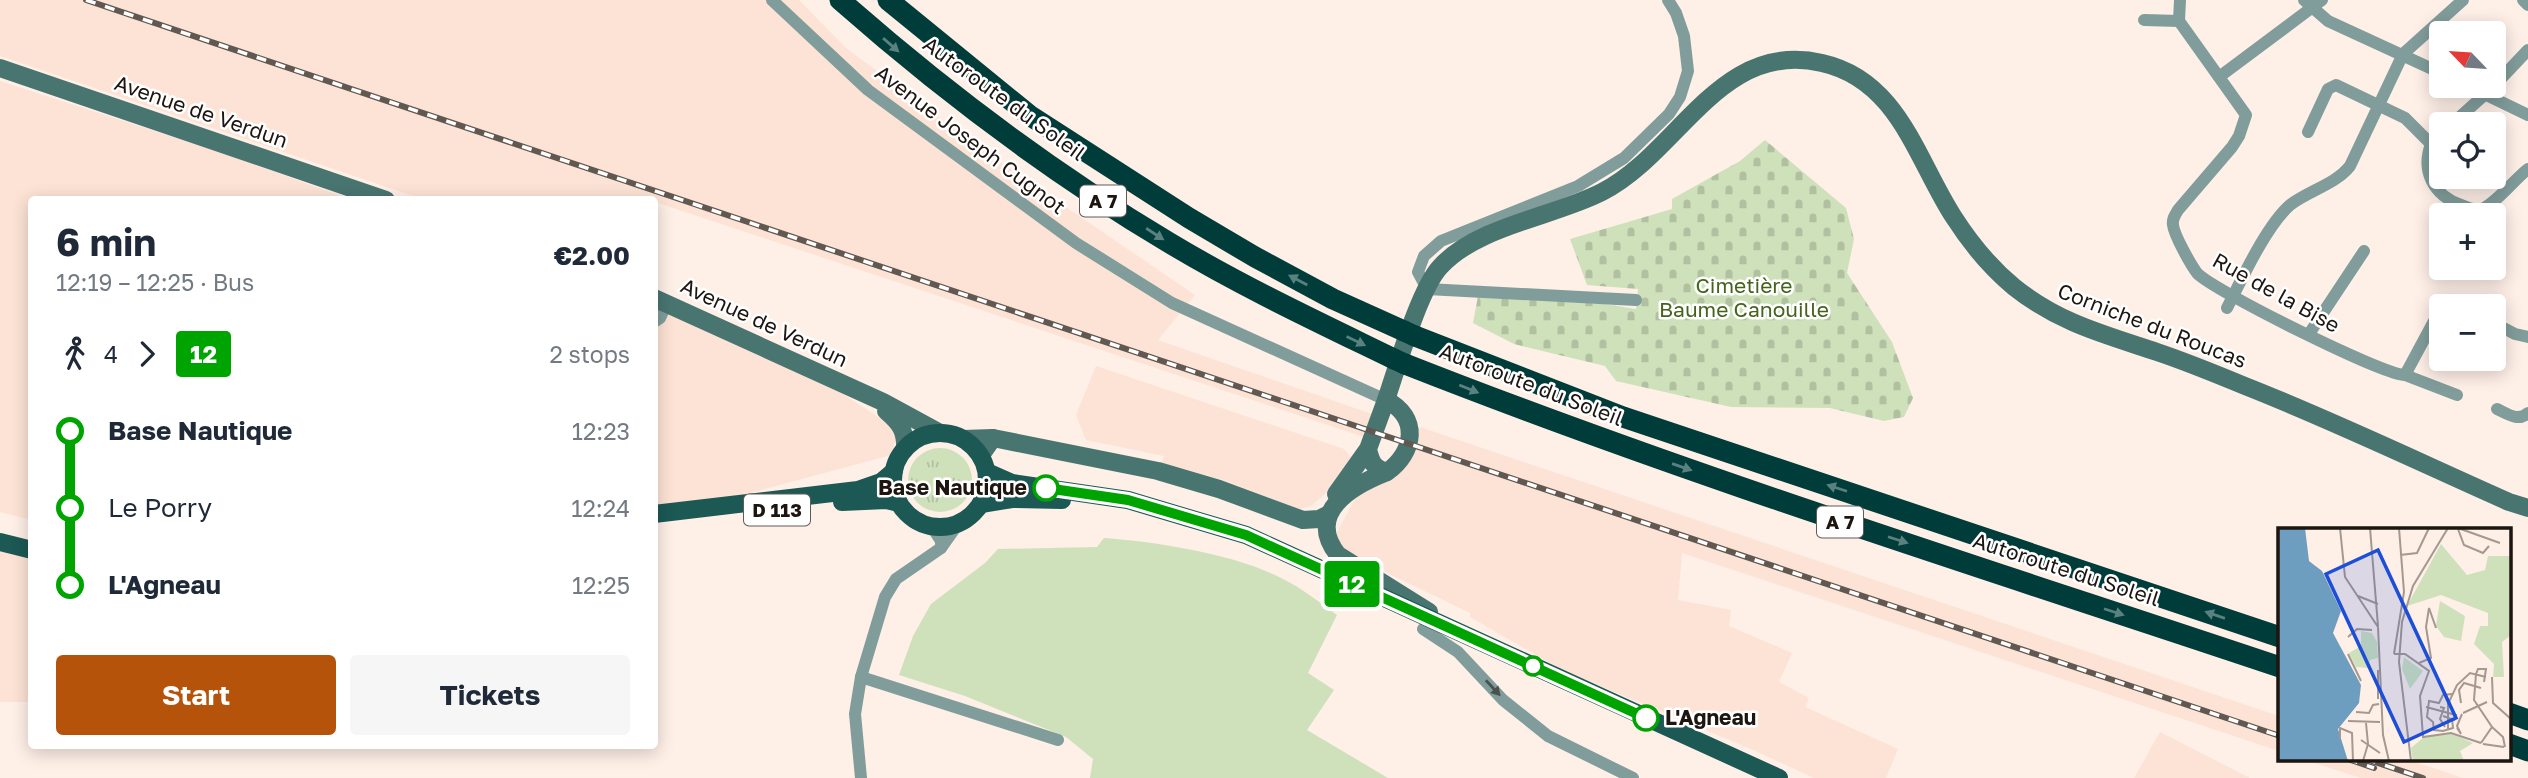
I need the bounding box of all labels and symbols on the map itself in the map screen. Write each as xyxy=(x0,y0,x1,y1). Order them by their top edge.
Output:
north arrow xyxy=(2429,21,2506,98)
street label: Autoroute du Soleil xyxy=(918,31,1091,166)
one-way arrow xyxy=(882,37,900,53)
street label: Avenue Joseph Cugnot xyxy=(870,59,1071,219)
street label: Avenue de Verdun xyxy=(111,69,291,153)
road number: A 7 xyxy=(1080,186,1126,216)
one-way arrow xyxy=(1146,228,1165,241)
street label: Rue de la Bise xyxy=(2208,247,2345,338)
street label: Avenue de Verdun xyxy=(677,272,852,372)
park label: Cimetière Baume Canouille xyxy=(1659,272,1829,322)
one-way arrow xyxy=(1288,274,1308,286)
street label: Corniche du Roucas xyxy=(2054,277,2250,373)
one-way arrow xyxy=(1346,335,1366,346)
street label: Autoroute du Soleil xyxy=(1436,337,1627,431)
one-way arrow xyxy=(1458,383,1479,394)
one-way arrow xyxy=(1672,462,1693,473)
place label: Base Nautique xyxy=(878,474,1027,500)
marker: Base Nautique xyxy=(1033,475,1059,501)
one-way arrow xyxy=(1826,482,1847,493)
road number: D 113 xyxy=(744,495,810,526)
road number: A 7 xyxy=(1817,506,1863,538)
street label: Autoroute du Soleil xyxy=(1970,527,2163,611)
inset map xyxy=(2278,528,2510,760)
one-way arrow xyxy=(1887,536,1908,546)
line badge: 12 xyxy=(1320,561,1384,607)
one-way arrow xyxy=(2103,607,2124,618)
one-way arrow xyxy=(2204,609,2225,620)
unlabelled marker xyxy=(1523,656,1543,676)
one-way arrow xyxy=(1484,680,1501,697)
place label: L'Agneau xyxy=(1665,704,1756,730)
marker: L'Agneau xyxy=(1633,705,1659,731)

